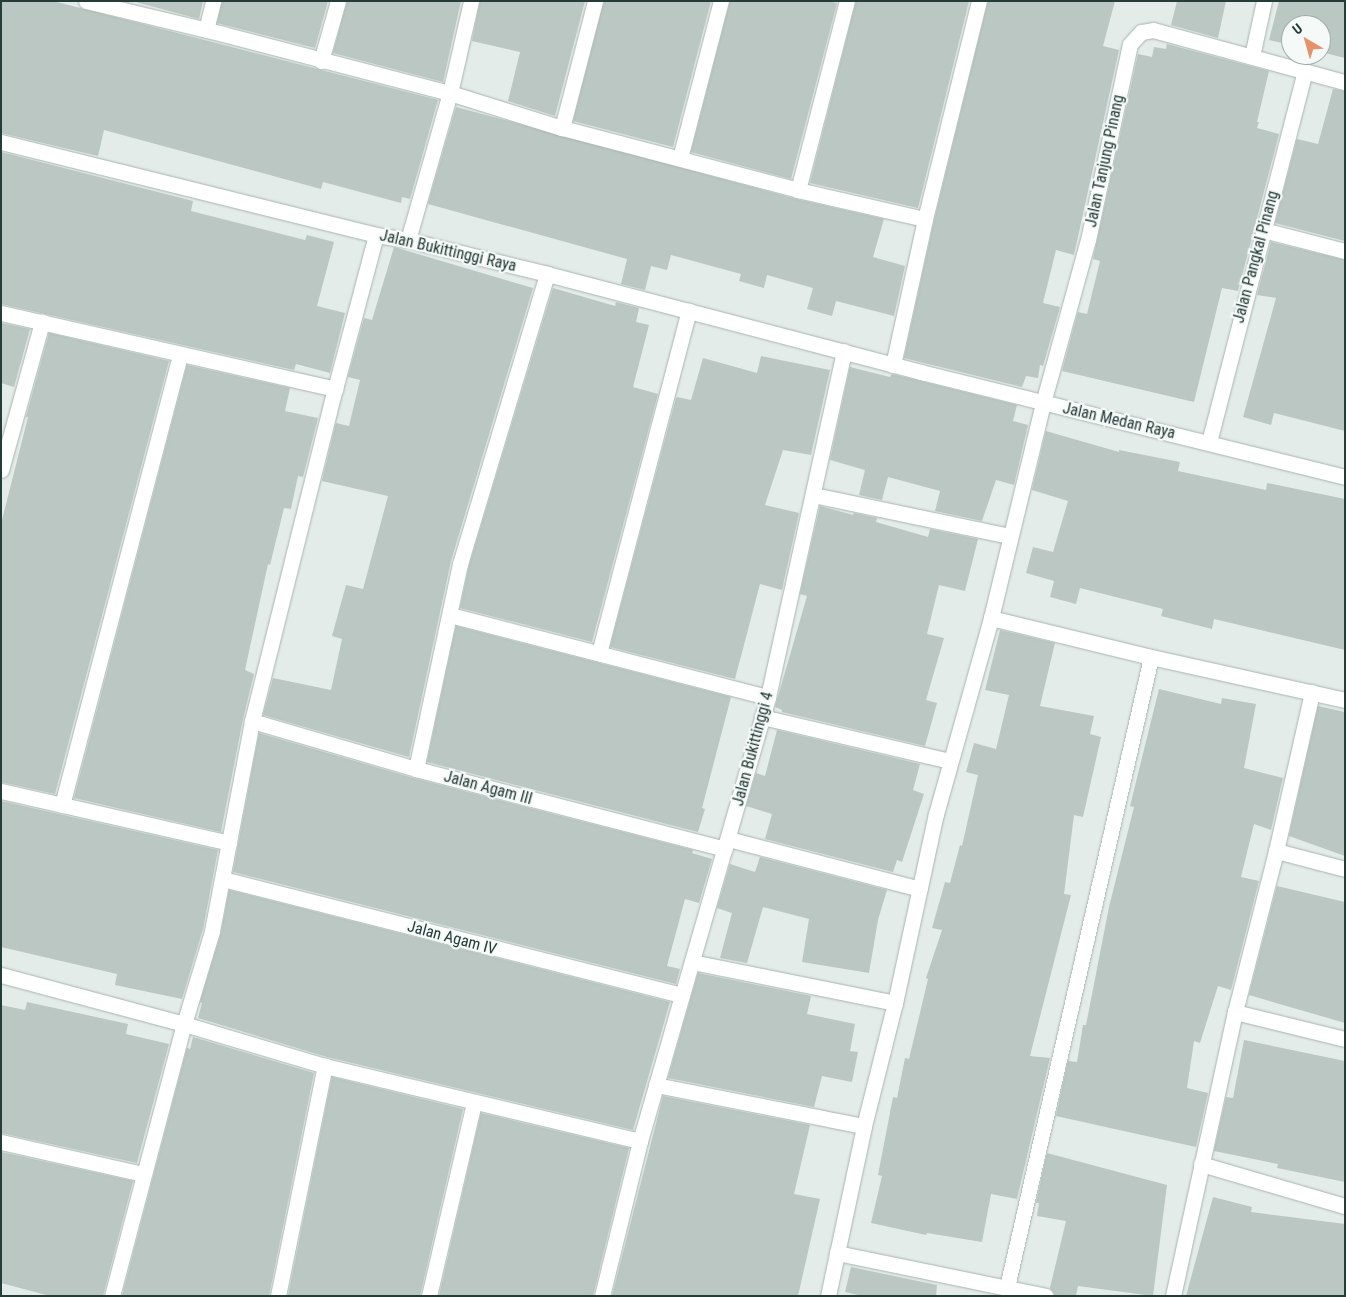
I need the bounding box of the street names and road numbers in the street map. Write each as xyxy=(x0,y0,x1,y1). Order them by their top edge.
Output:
street label: Jalan Tanjung Pinang xyxy=(1082,93,1128,229)
street label: Jalan Pangkal Pinang xyxy=(1229,189,1283,325)
street label: Jalan Bukittinggi Raya xyxy=(378,226,518,276)
street label: Jalan Medan Raya xyxy=(1061,399,1177,443)
street label: Jalan Bukittinggi 4 xyxy=(729,690,777,808)
street label: Jalan Agam III xyxy=(442,767,534,809)
street label: Jalan Agam IV xyxy=(405,917,499,959)

